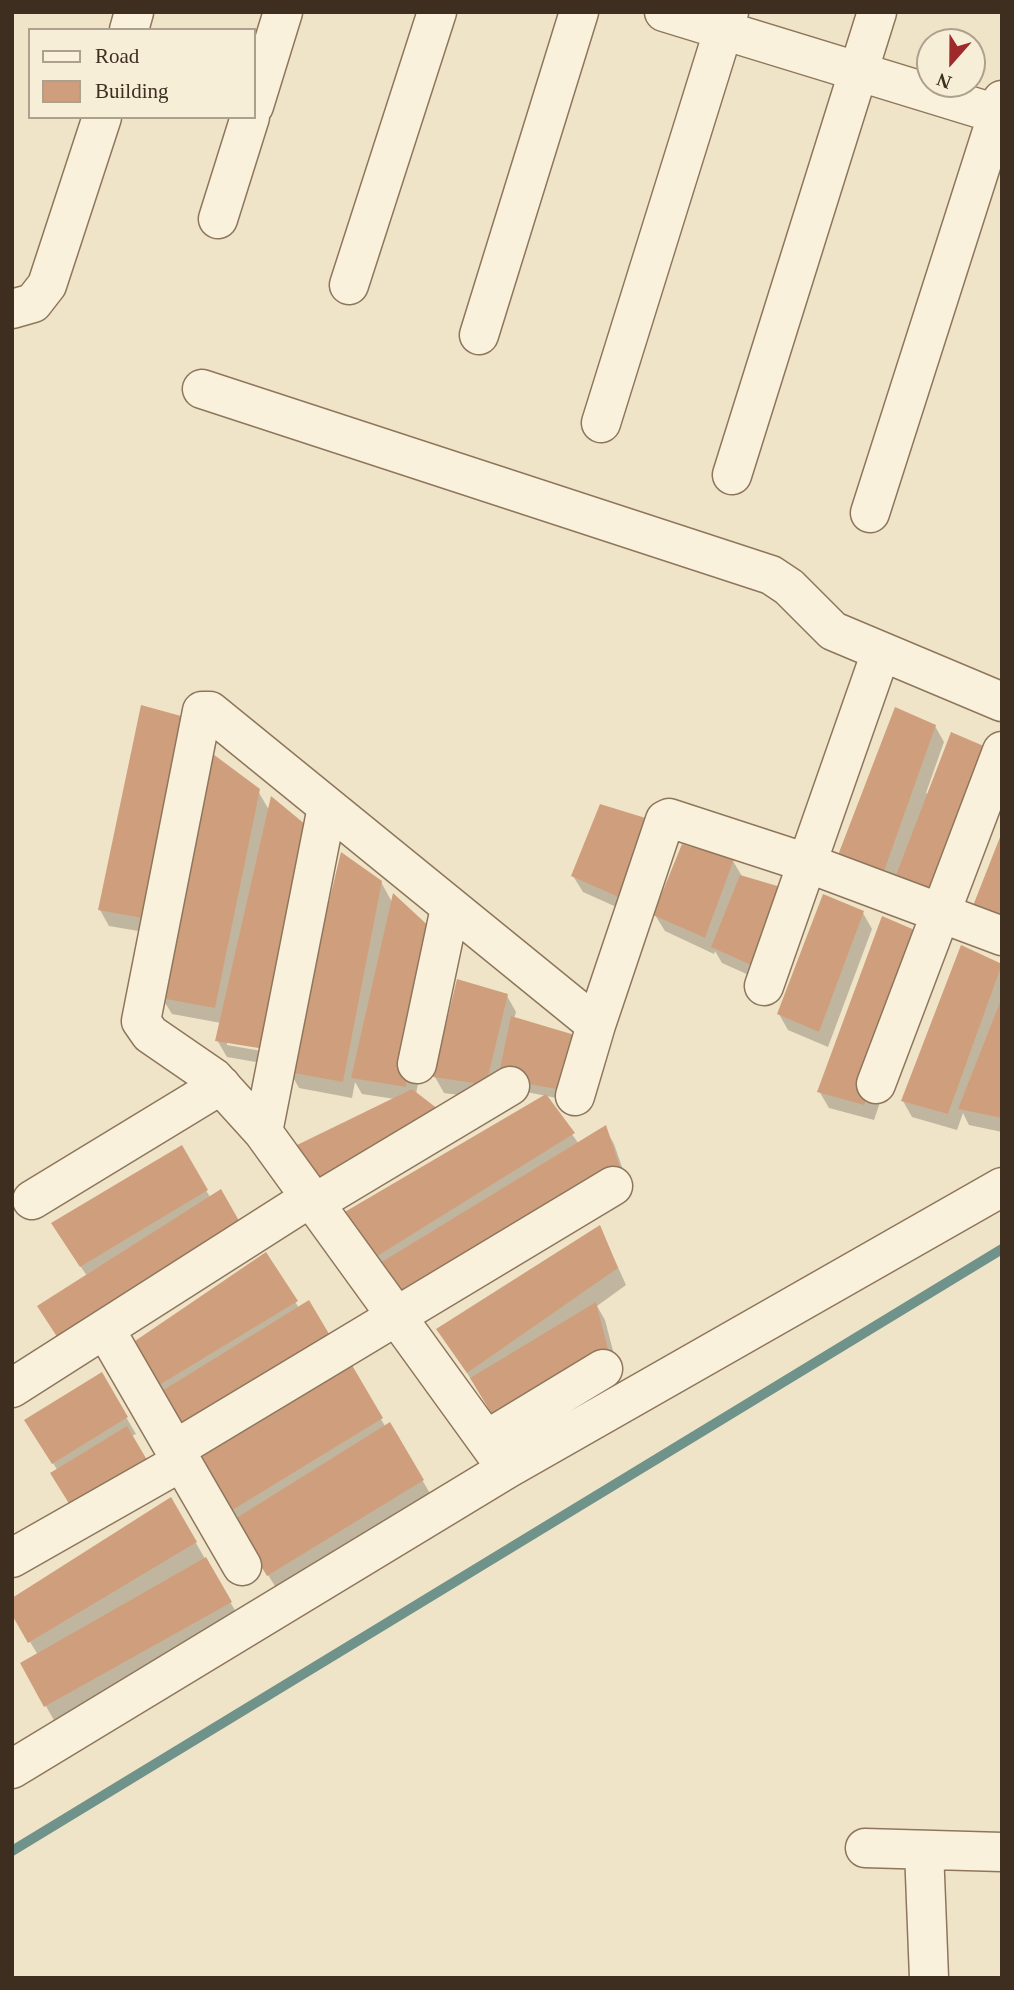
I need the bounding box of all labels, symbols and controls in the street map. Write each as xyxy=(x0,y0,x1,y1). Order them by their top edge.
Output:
legend xyxy=(28,28,256,119)
north arrow xyxy=(916,28,986,98)
text: Road xyxy=(95,44,139,68)
text: N xyxy=(934,69,954,93)
text: Building xyxy=(95,79,169,103)

